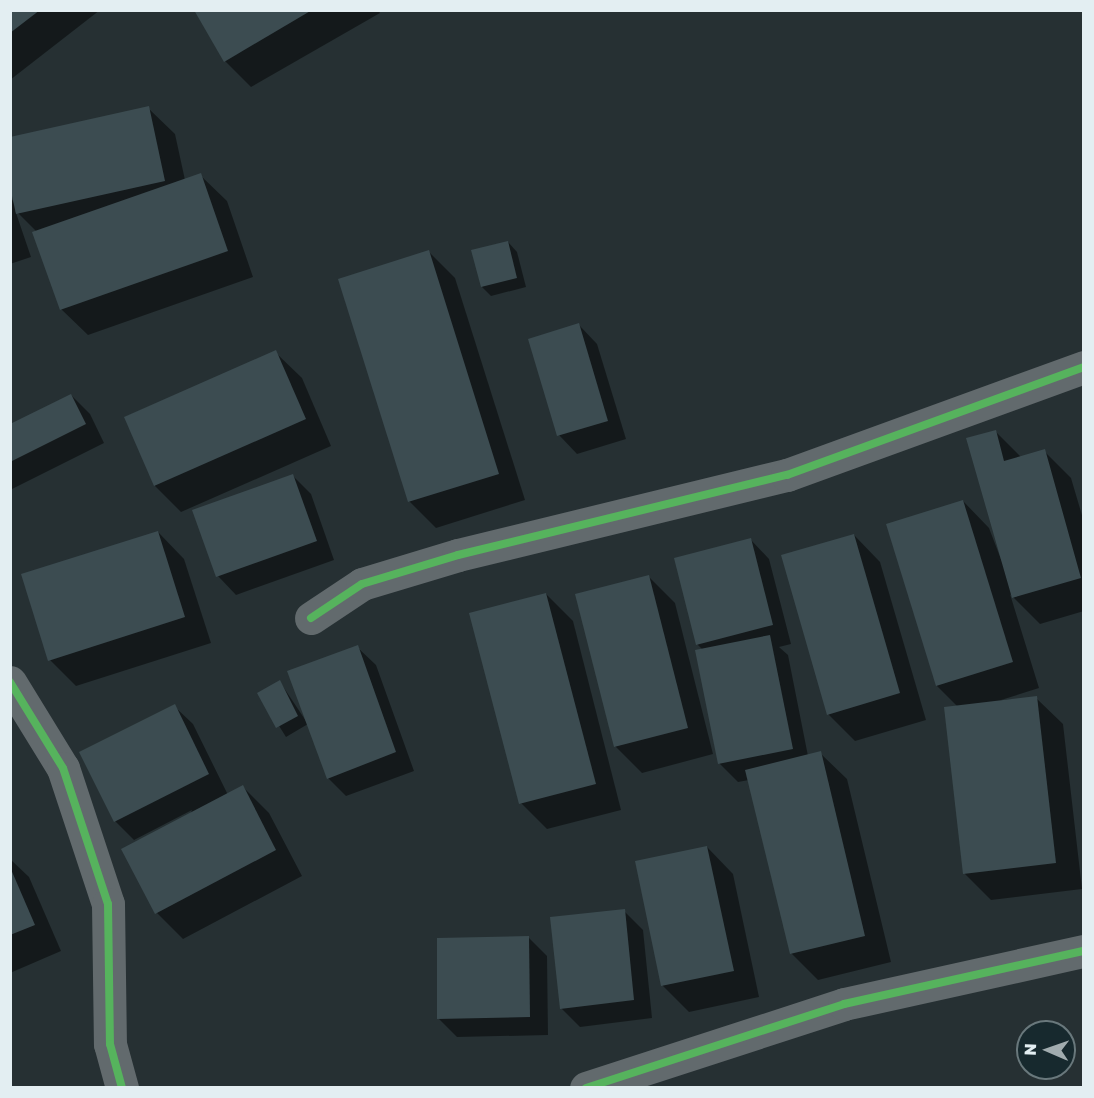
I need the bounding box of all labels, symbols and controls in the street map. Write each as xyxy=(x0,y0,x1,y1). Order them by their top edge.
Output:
north arrow xyxy=(1016,1020,1076,1080)
text: N xyxy=(1020,1043,1040,1056)

